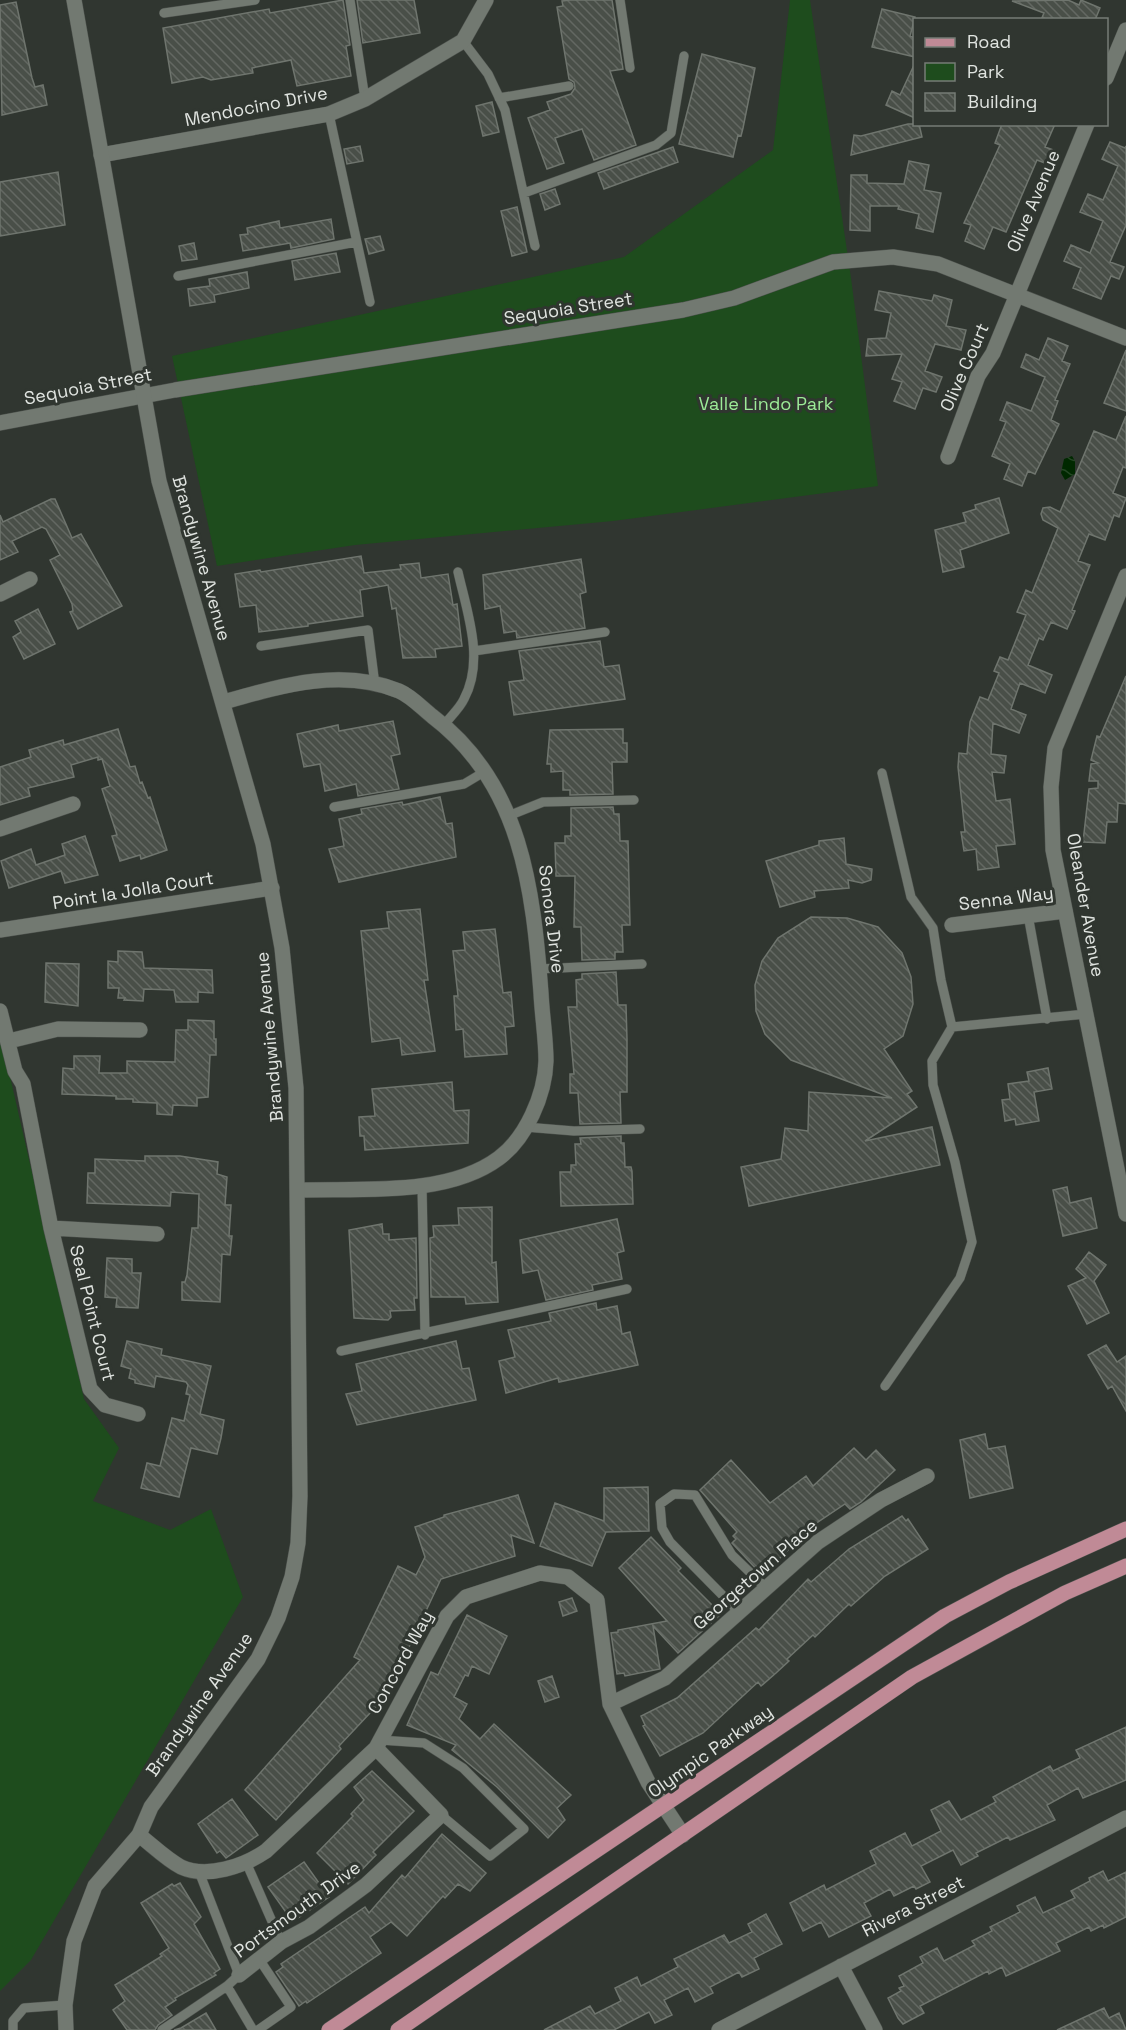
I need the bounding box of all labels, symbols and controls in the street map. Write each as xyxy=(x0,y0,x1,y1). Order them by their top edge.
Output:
legend xyxy=(913,18,1108,126)
text: Road xyxy=(967,30,1011,53)
text: Park xyxy=(967,60,1005,83)
street label: Mendocino Drive xyxy=(183,81,329,131)
text: Building xyxy=(967,90,1037,113)
street label: Olive Avenue xyxy=(1001,146,1065,256)
street label: Sequoia Street xyxy=(502,286,634,330)
street label: Olive Court xyxy=(934,319,994,415)
street label: Sequoia Street xyxy=(22,362,154,410)
park label: Valle Lindo Park xyxy=(699,392,834,415)
street label: Brandywine Avenue xyxy=(167,473,237,643)
street label: Oleander Avenue xyxy=(1062,831,1110,979)
street label: Sonora Drive xyxy=(534,864,570,974)
street label: Point la Jolla Court xyxy=(51,866,215,914)
street label: Senna Way xyxy=(957,881,1055,915)
street label: Brandywine Avenue xyxy=(250,951,288,1123)
street label: Seal Point Court xyxy=(65,1242,121,1384)
street label: Georgetown Place xyxy=(688,1514,822,1634)
street label: Concord Way xyxy=(362,1606,438,1718)
street label: Brandywine Avenue xyxy=(141,1627,257,1781)
street label: Olympic Parkway xyxy=(643,1699,777,1803)
street label: Portsmouth Drive xyxy=(229,1855,365,1963)
street label: Rivera Street xyxy=(858,1870,968,1942)

